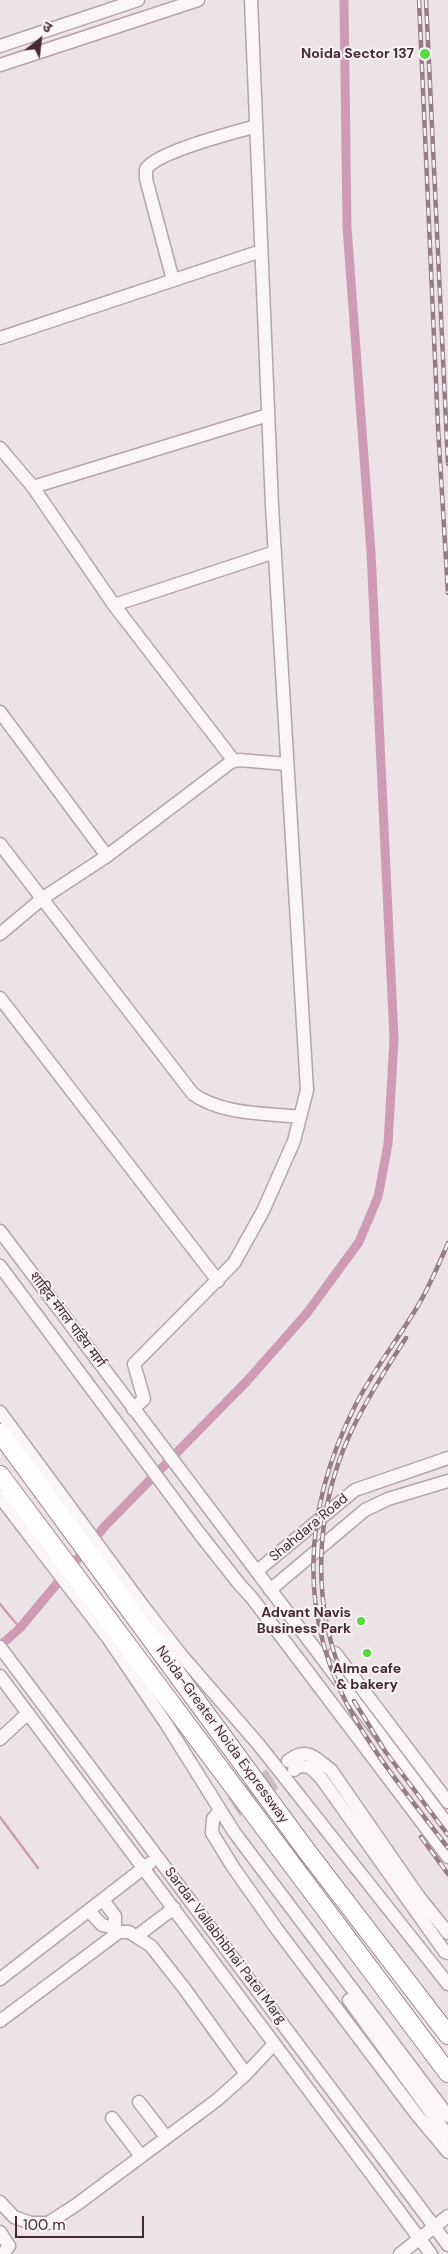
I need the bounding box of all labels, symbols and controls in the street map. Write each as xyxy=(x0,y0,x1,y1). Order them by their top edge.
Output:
north arrow xyxy=(15,15,65,65)
text: उ xyxy=(39,17,55,37)
place label: Noida Sector 137 xyxy=(301,46,414,62)
marker: Noida Sector 137 xyxy=(418,47,432,61)
street label: शाहिद मंगल पांडेय मार्ग xyxy=(25,1269,109,1371)
street label: Shahdara Road xyxy=(266,1490,352,1566)
place label: Advant Navis Business Park xyxy=(257,1605,351,1638)
marker: Advant Navis Business Park xyxy=(355,1615,367,1627)
street label: Noida-Greater Noida Expressway xyxy=(152,1643,292,1827)
marker: Alma cafe & bakery xyxy=(361,1647,373,1659)
place label: Alma cafe & bakery xyxy=(333,1661,401,1694)
street label: Sardar Vallabhbhai Patel Marg xyxy=(161,1864,289,2028)
scale bar xyxy=(18,2206,146,2238)
text: 100 m xyxy=(23,2215,66,2235)

